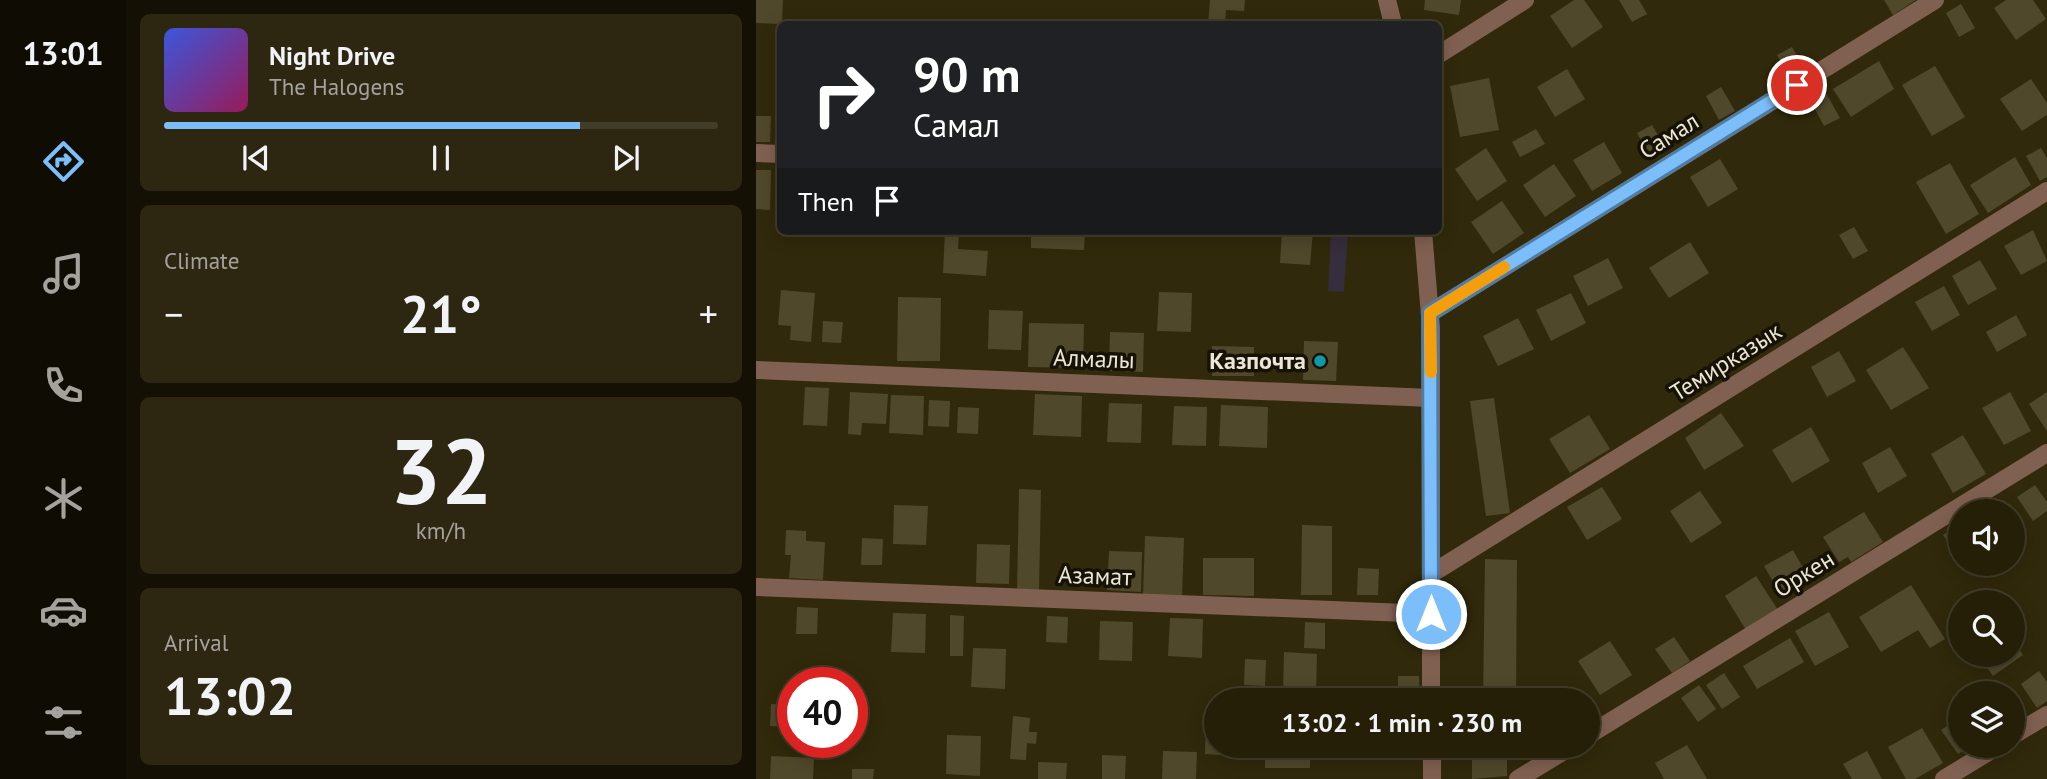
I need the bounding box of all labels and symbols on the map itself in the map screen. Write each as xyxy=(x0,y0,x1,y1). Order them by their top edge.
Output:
pin xyxy=(1767,55,1827,115)
street label: Самал xyxy=(1633,105,1705,166)
street label: Темирказык xyxy=(1664,315,1788,408)
street label: Алмалы xyxy=(1053,342,1135,375)
place label: Казпочта xyxy=(1209,345,1306,376)
marker: Казпочта xyxy=(1312,353,1328,369)
street label: Оркен xyxy=(1768,543,1840,604)
street label: Азамат xyxy=(1058,559,1133,592)
position arrow xyxy=(1394,577,1468,651)
speed limit sign: 40 xyxy=(777,667,868,758)

